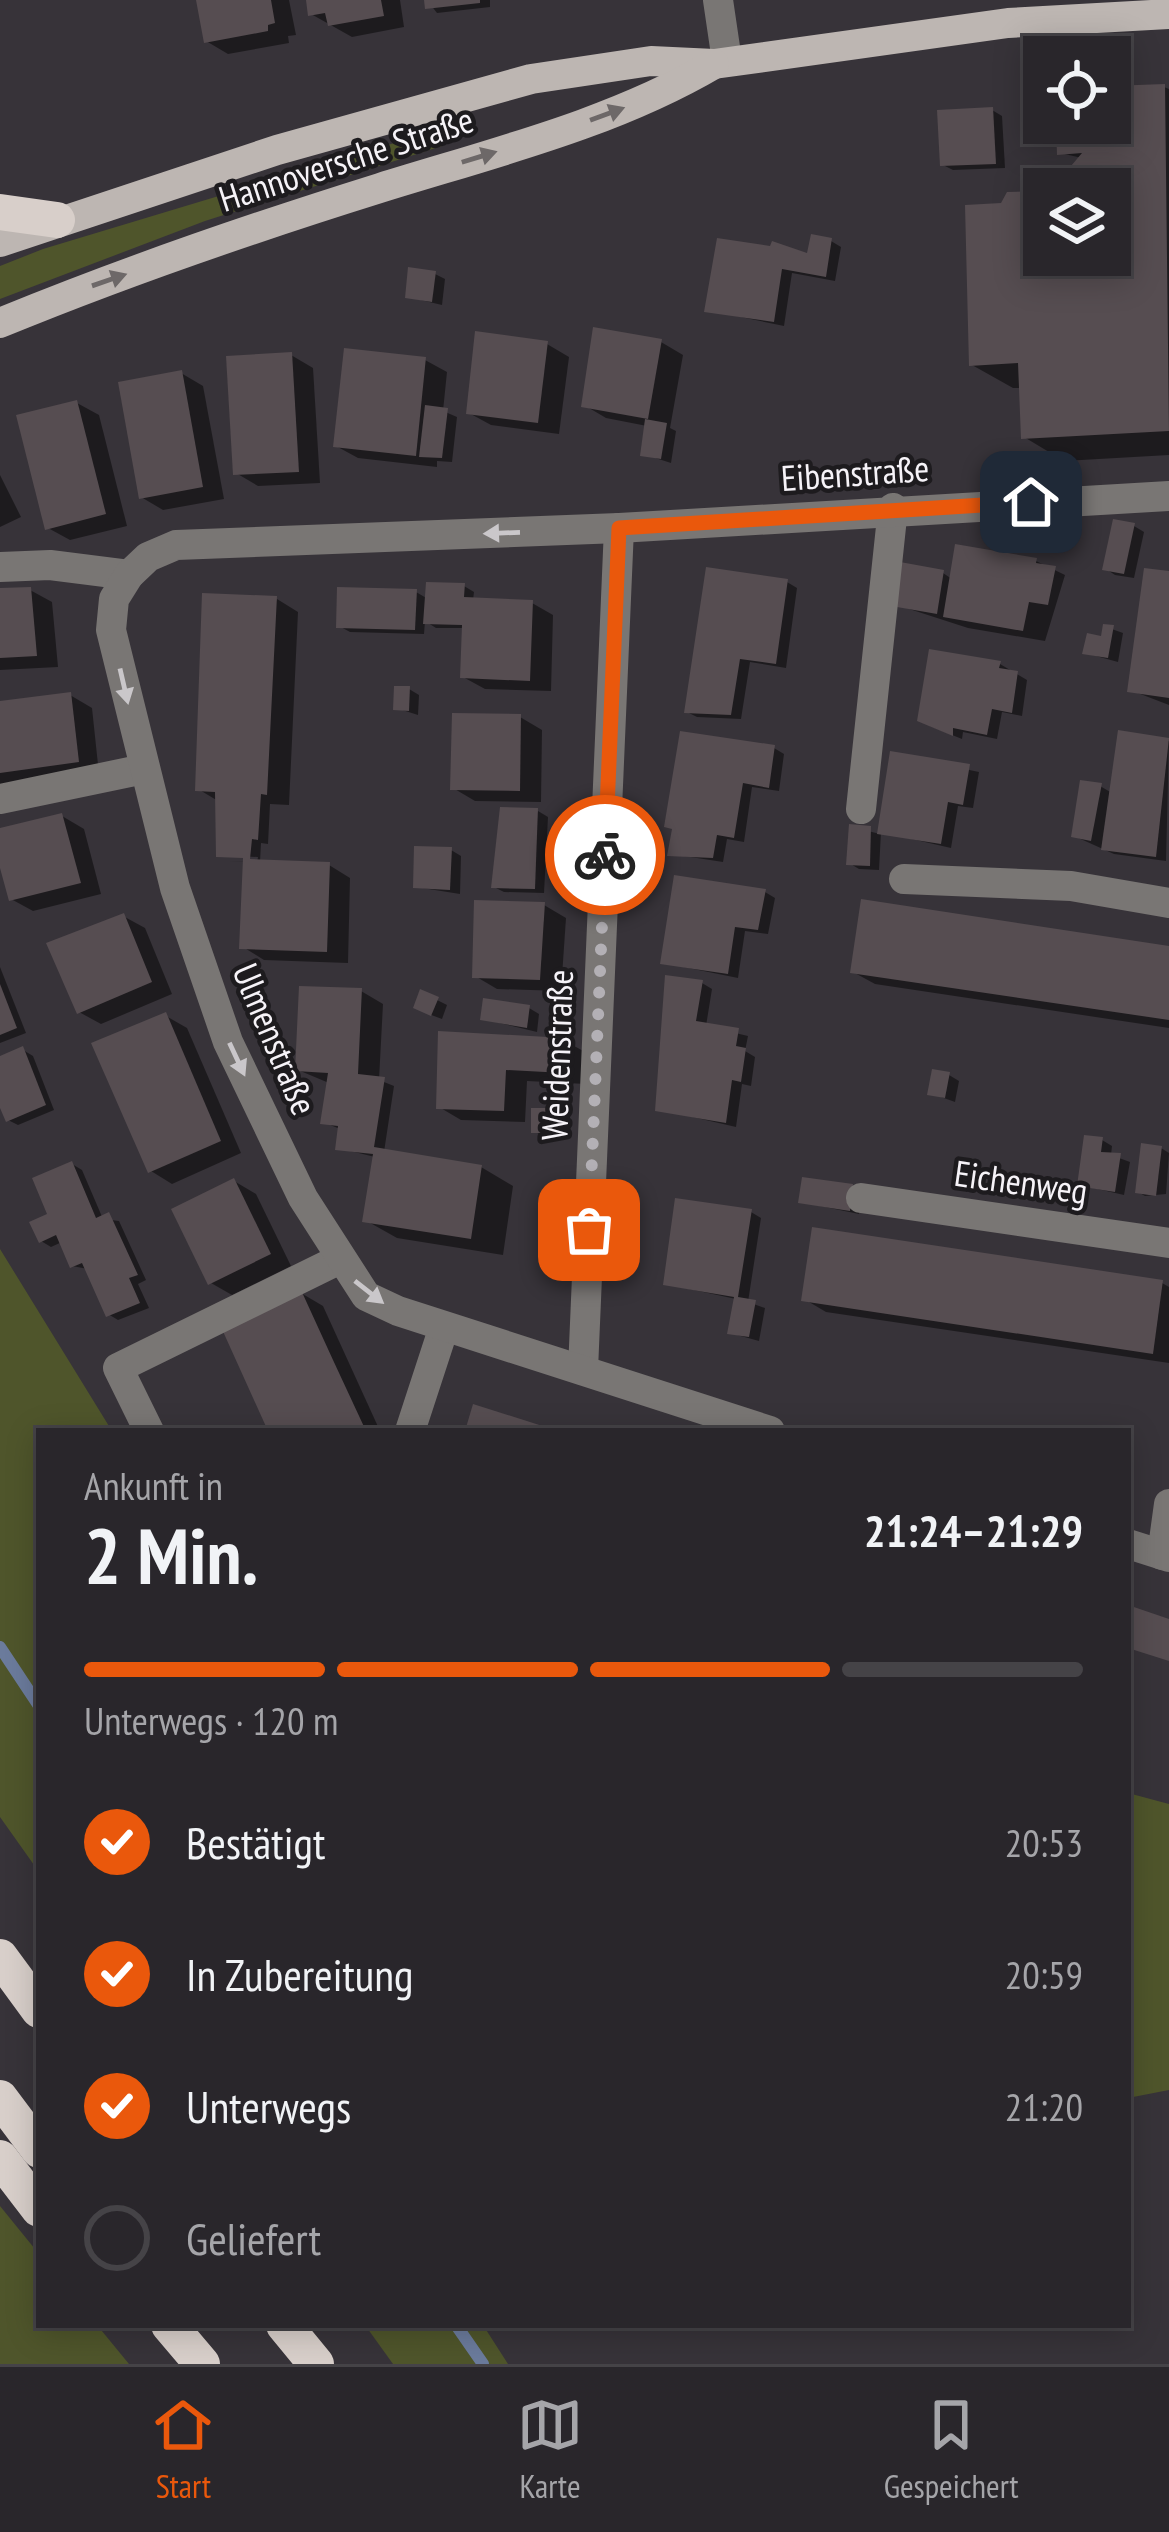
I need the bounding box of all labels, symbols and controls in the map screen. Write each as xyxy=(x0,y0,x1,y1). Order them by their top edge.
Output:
map controls xyxy=(1023,36,1131,276)
button: locate xyxy=(1023,36,1131,144)
street label: Hannoversche Straße xyxy=(213,95,479,222)
one-way arrow xyxy=(589,103,625,122)
one-way arrow xyxy=(461,147,498,165)
button: layers xyxy=(1023,168,1131,276)
one-way arrow xyxy=(91,270,127,288)
street label: Eibenstraße xyxy=(779,444,931,501)
pin xyxy=(980,451,1082,553)
icon: home xyxy=(998,469,1064,535)
one-way arrow xyxy=(482,524,520,543)
one-way arrow xyxy=(115,668,134,705)
courier xyxy=(545,795,665,915)
icon: bike xyxy=(572,822,638,888)
street label: Ulmenstraße xyxy=(223,956,328,1122)
street label: Weidenstraße xyxy=(530,969,583,1141)
one-way arrow xyxy=(227,1042,247,1077)
street label: Eichenweg xyxy=(952,1149,1091,1214)
pin xyxy=(538,1179,640,1281)
icon: bag xyxy=(556,1197,622,1263)
one-way arrow xyxy=(353,1279,384,1305)
text: Ankunft in xyxy=(84,1460,223,1511)
text: 21:24–21:29 xyxy=(864,1501,1083,1559)
text: 2 Min. xyxy=(84,1505,258,1606)
text: Unterwegs · 120 m xyxy=(84,1695,338,1746)
icon: check xyxy=(84,1809,150,1875)
text: Bestätigt xyxy=(186,1813,325,1871)
text: 20:53 xyxy=(1005,1817,1083,1868)
icon: check xyxy=(84,1941,150,2007)
text: In Zubereitung xyxy=(186,1945,414,2003)
text: 20:59 xyxy=(1005,1949,1083,2000)
icon: check xyxy=(84,2073,150,2139)
text: Unterwegs xyxy=(186,2077,351,2135)
text: 21:20 xyxy=(1005,2081,1083,2132)
text: Geliefert xyxy=(186,2209,321,2267)
tab: Start xyxy=(150,2392,216,2507)
tab: Karte xyxy=(517,2392,583,2507)
tab: Gespeichert xyxy=(884,2392,1019,2507)

